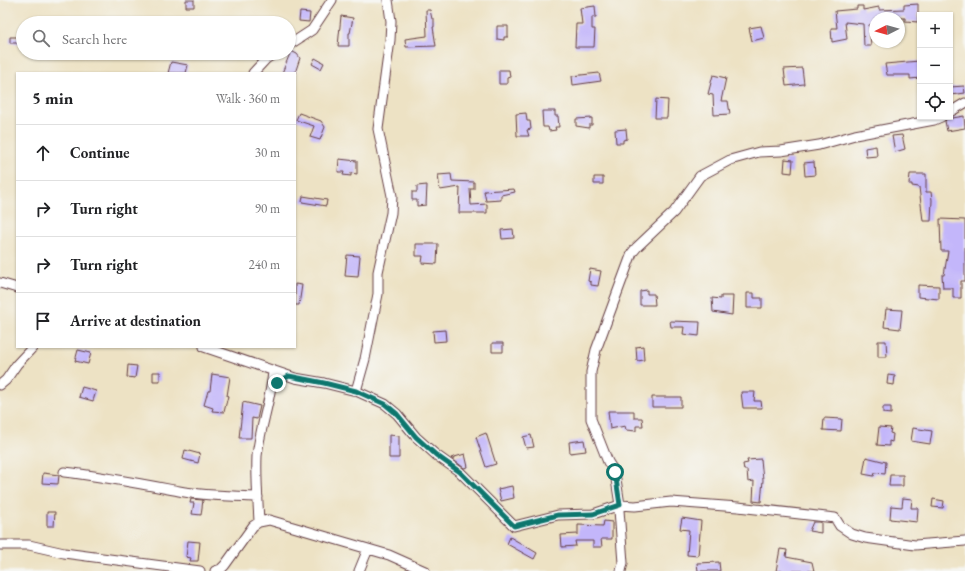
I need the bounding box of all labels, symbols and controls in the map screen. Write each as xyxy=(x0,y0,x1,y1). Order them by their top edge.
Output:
north arrow xyxy=(869,12,905,48)
map controls xyxy=(917,12,953,120)
button: + xyxy=(917,12,953,48)
search box xyxy=(16,16,296,60)
icon: search xyxy=(30,27,52,49)
text: Search here xyxy=(62,29,127,48)
button: − xyxy=(917,48,953,84)
button: locate xyxy=(917,84,953,120)
text: 5 min xyxy=(32,87,73,109)
text: Walk · 360 m xyxy=(216,90,280,107)
icon: ahead xyxy=(32,142,54,164)
text: Continue xyxy=(70,143,130,162)
text: 30 m xyxy=(255,144,280,161)
icon: right xyxy=(32,198,54,220)
text: Turn right xyxy=(70,199,138,218)
text: 90 m xyxy=(255,200,280,217)
icon: right xyxy=(32,254,54,276)
text: Turn right xyxy=(70,255,138,274)
text: 240 m xyxy=(249,256,280,273)
icon: arrive xyxy=(32,310,54,332)
text: Arrive at destination xyxy=(70,311,201,330)
route end xyxy=(268,374,286,392)
route start xyxy=(606,463,624,481)

